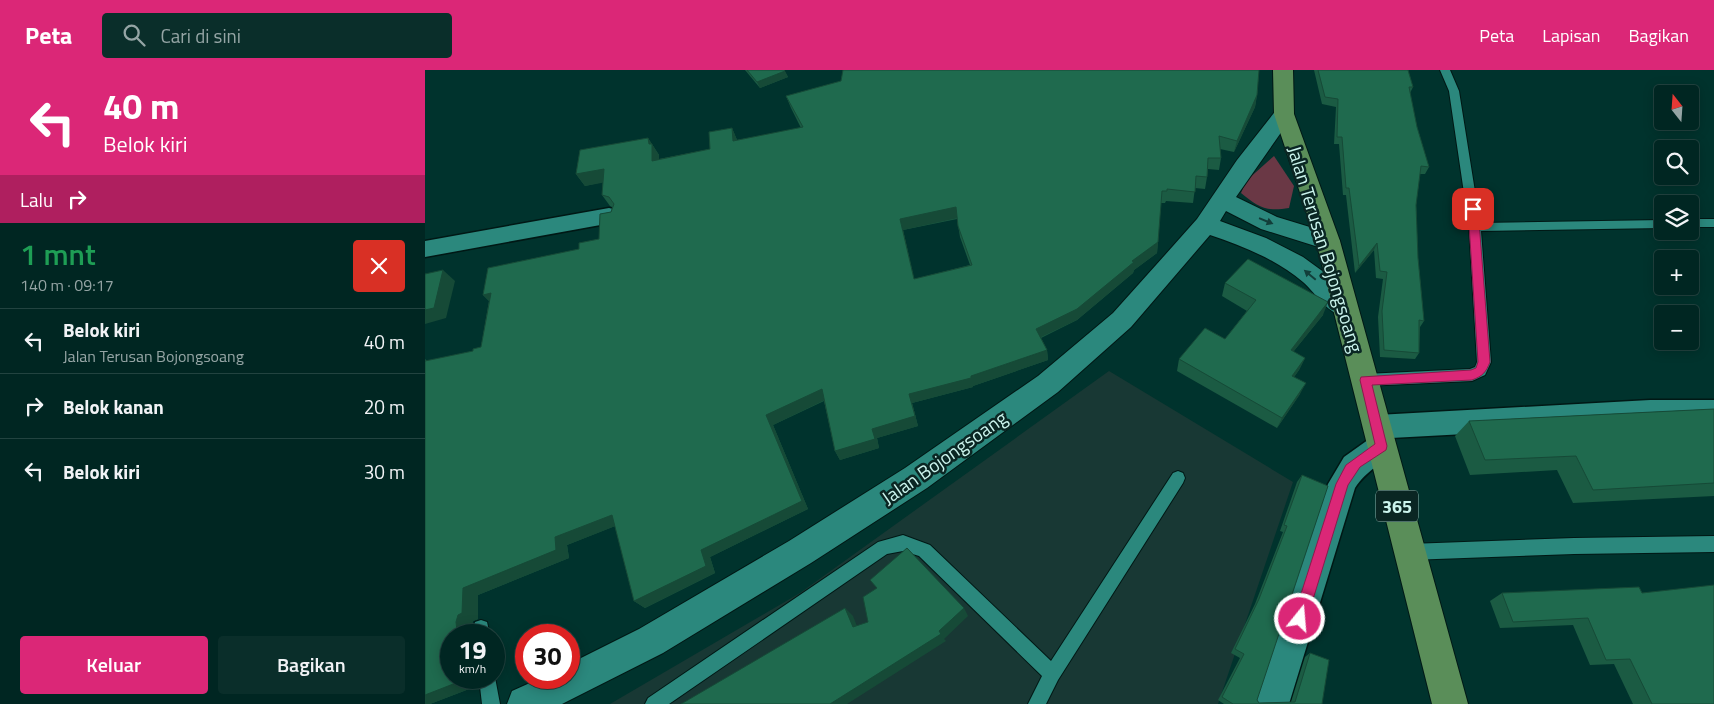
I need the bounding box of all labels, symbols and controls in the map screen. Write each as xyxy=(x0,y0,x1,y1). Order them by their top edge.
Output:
search box xyxy=(102,13,452,58)
text: Peta xyxy=(25,17,72,53)
icon: search xyxy=(120,21,148,49)
text: Cari di sini xyxy=(160,21,241,50)
text: Peta xyxy=(1479,22,1514,49)
text: Lapisan xyxy=(1542,22,1600,49)
text: Bagikan xyxy=(1628,22,1689,49)
text: 40 m xyxy=(103,79,179,133)
north arrow xyxy=(1654,85,1699,130)
map controls xyxy=(1654,85,1699,350)
icon: left xyxy=(20,90,85,155)
text: Belok kiri xyxy=(103,127,188,161)
button: search xyxy=(1654,140,1699,185)
street label: Jalan Terusan Bojongsoang xyxy=(1281,142,1371,356)
text: Lalu xyxy=(20,185,53,214)
icon: right xyxy=(63,185,91,213)
pin xyxy=(1452,188,1494,230)
icon: arrive xyxy=(1459,195,1487,223)
button: layers xyxy=(1654,195,1699,240)
one-way arrow xyxy=(1259,218,1273,226)
text: 1 mnt xyxy=(20,231,96,277)
button: close xyxy=(353,240,405,292)
button: + xyxy=(1654,250,1699,295)
one-way arrow xyxy=(1304,269,1317,280)
text: 140 m · 09:17 xyxy=(20,273,114,297)
button: − xyxy=(1654,305,1699,350)
text: Belok kiri xyxy=(63,315,140,344)
icon: left xyxy=(20,327,48,355)
text: 40 m xyxy=(364,327,405,356)
text: Jalan Terusan Bojongsoang xyxy=(63,344,244,368)
icon: right xyxy=(20,392,48,420)
text: Belok kanan xyxy=(63,392,164,421)
text: 20 m xyxy=(364,392,405,421)
street label: Jalan Bojongsoang xyxy=(875,403,1013,511)
icon: left xyxy=(20,457,48,485)
text: Belok kiri xyxy=(63,457,140,486)
text: 30 m xyxy=(364,457,405,486)
road number: 365 xyxy=(1376,491,1418,522)
position arrow xyxy=(1273,592,1325,644)
speed limit sign: 30 xyxy=(515,624,580,689)
text: 19 xyxy=(458,631,487,669)
button: Keluar xyxy=(20,636,208,694)
button: Bagikan xyxy=(218,636,405,694)
text: km/h xyxy=(459,659,486,678)

